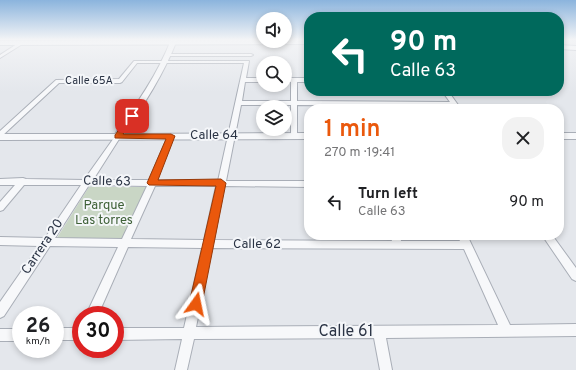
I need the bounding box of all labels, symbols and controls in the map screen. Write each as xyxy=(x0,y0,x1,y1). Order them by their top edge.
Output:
map controls xyxy=(256,12,292,136)
button: sound xyxy=(256,12,292,48)
text: 90 m xyxy=(390,25,457,61)
icon: left xyxy=(324,28,376,80)
button: search xyxy=(256,56,292,92)
text: Calle 63 xyxy=(390,60,456,83)
street label: Calle 65A xyxy=(65,74,113,88)
pin xyxy=(115,99,149,133)
button: layers xyxy=(256,100,292,136)
icon: arrive xyxy=(121,105,143,127)
text: 1 min xyxy=(324,115,381,145)
button: close xyxy=(502,117,544,159)
street label: Calle 64 xyxy=(190,128,238,144)
text: 270 m · 19:41 xyxy=(324,145,395,161)
street label: Calle 63 xyxy=(83,174,131,190)
text: Turn left xyxy=(358,185,418,204)
icon: left xyxy=(324,191,346,213)
text: 90 m xyxy=(509,193,544,212)
park label: Parque Las torres xyxy=(75,198,133,229)
text: Calle 63 xyxy=(358,204,406,220)
street label: Carrera 20 xyxy=(19,216,67,278)
street label: Calle 62 xyxy=(233,237,281,253)
position arrow xyxy=(175,283,217,325)
speed limit sign: 30 xyxy=(72,306,124,358)
text: 26 xyxy=(26,314,50,340)
street label: Calle 61 xyxy=(318,322,374,342)
text: km/h xyxy=(26,335,50,348)

